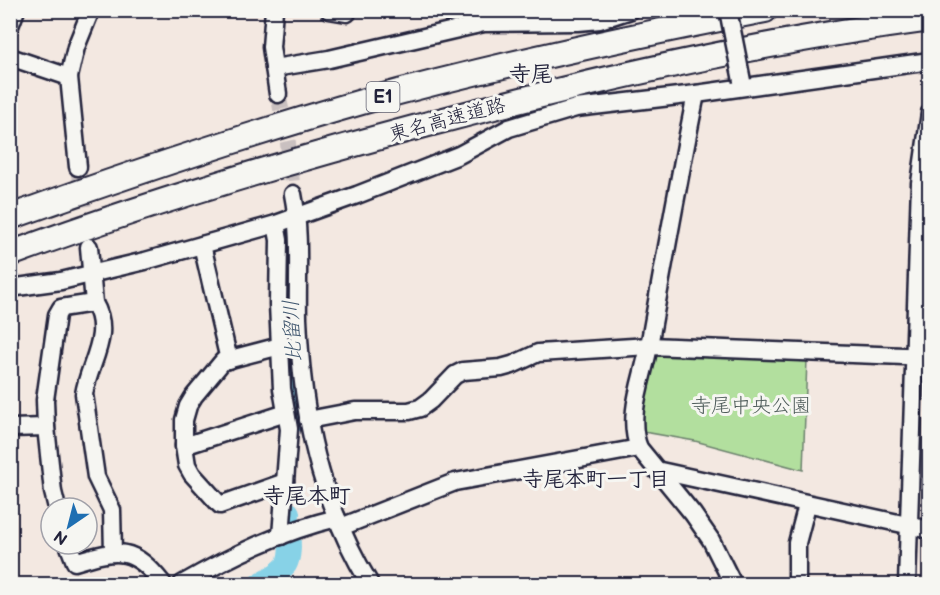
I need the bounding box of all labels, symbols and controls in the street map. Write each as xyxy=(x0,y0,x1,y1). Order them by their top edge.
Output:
district label: 寺尾 xyxy=(509,61,553,88)
road number: E1 xyxy=(366,82,400,112)
street label: 東名高速道路 xyxy=(386,93,508,147)
water label: 比留川 xyxy=(278,299,307,363)
park label: 寺尾中央公園 xyxy=(691,394,811,418)
district label: 寺尾本町一丁目 xyxy=(523,467,670,492)
district label: 寺尾本町 xyxy=(263,483,351,510)
north arrow xyxy=(39,496,99,556)
text: N xyxy=(51,526,72,548)

